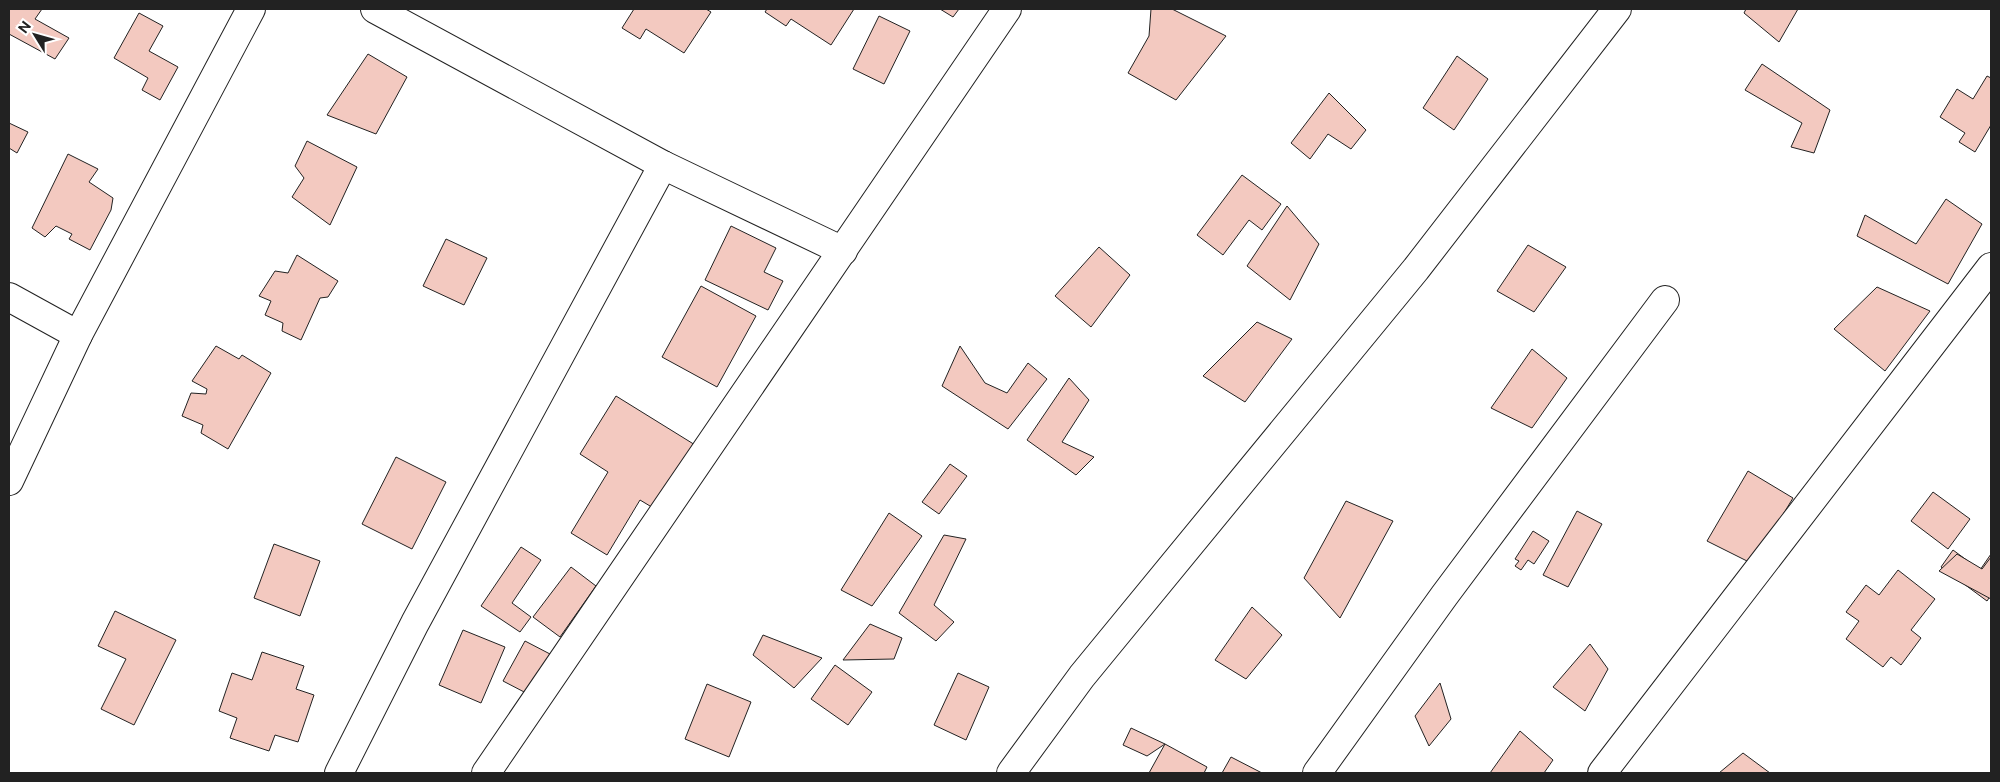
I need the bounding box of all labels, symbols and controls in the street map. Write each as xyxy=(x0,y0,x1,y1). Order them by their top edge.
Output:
north arrow xyxy=(10,10,60,60)
text: N xyxy=(15,18,34,36)

